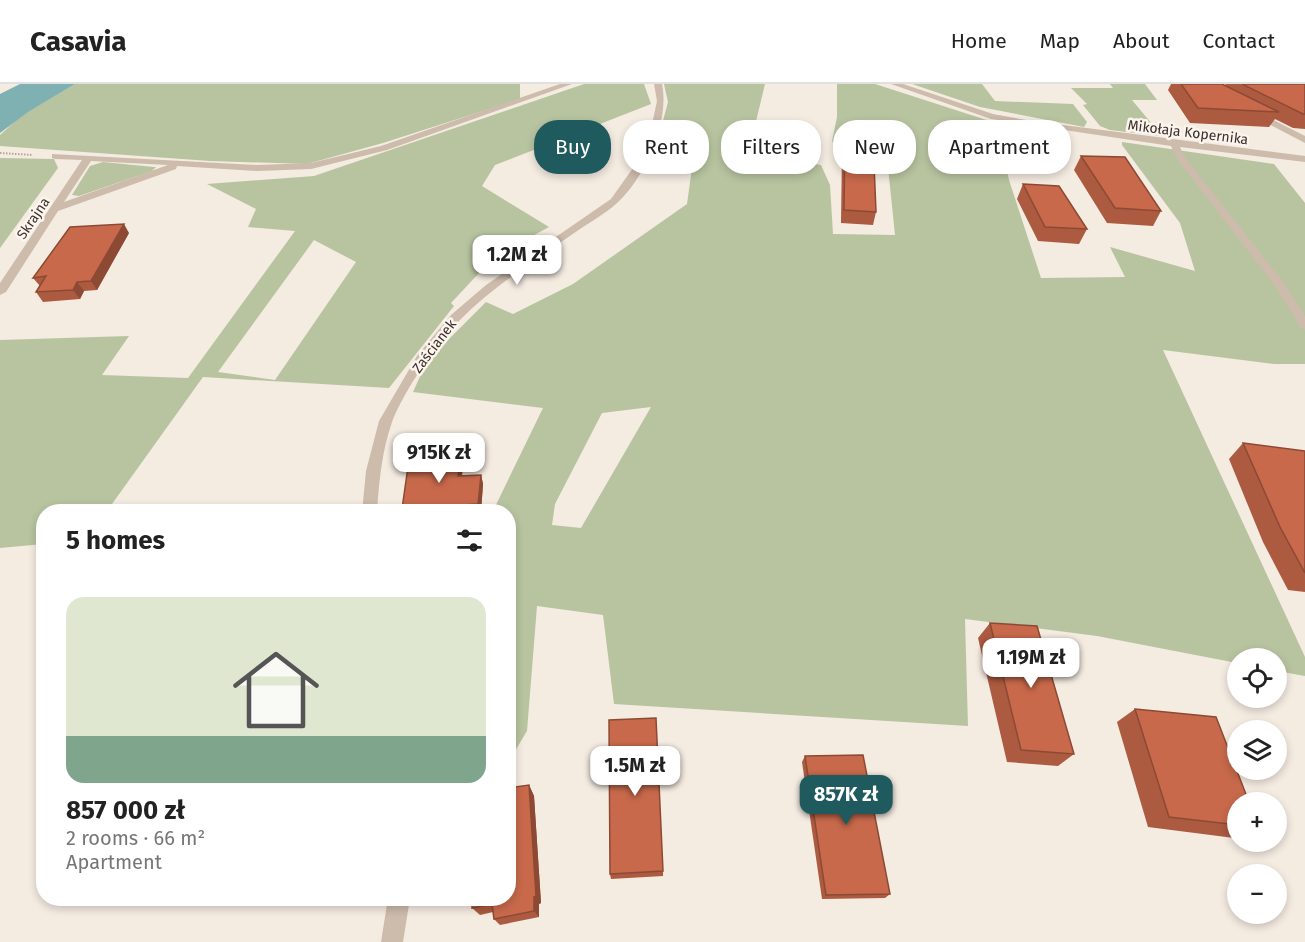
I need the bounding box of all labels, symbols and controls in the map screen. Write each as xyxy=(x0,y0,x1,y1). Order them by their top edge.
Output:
text: Casavia xyxy=(30,25,127,58)
text: Home xyxy=(951,28,1007,54)
text: Map xyxy=(1040,28,1080,54)
text: About xyxy=(1113,28,1170,54)
text: Contact xyxy=(1203,28,1275,54)
street label: Mikołaja Kopernika xyxy=(1127,117,1249,148)
chip: Buy xyxy=(534,120,611,174)
chip: Rent xyxy=(623,120,709,174)
chip: Filters xyxy=(721,120,821,174)
chip: New xyxy=(833,120,916,174)
chip: Apartment xyxy=(928,120,1071,174)
street label: Skrajna xyxy=(13,194,54,242)
pin: 1.2M zł xyxy=(462,235,572,286)
text: 1.2M zł xyxy=(487,242,547,266)
street label: Zaścianek xyxy=(409,316,460,376)
pin: 915K zł xyxy=(384,433,494,484)
text: 915K zł xyxy=(407,440,471,464)
icon: filters xyxy=(453,524,486,557)
text: 5 homes xyxy=(66,525,165,556)
icon: home xyxy=(222,636,330,744)
pin: 1.19M zł xyxy=(969,638,1093,689)
text: 1.19M zł xyxy=(996,645,1066,669)
map controls xyxy=(1227,648,1287,924)
button: locate xyxy=(1227,648,1287,708)
button: layers xyxy=(1227,720,1287,780)
pin: 1.5M zł xyxy=(580,746,690,797)
text: 1.5M zł xyxy=(604,753,666,777)
pin: 857K zł xyxy=(791,775,901,826)
text: 857K zł xyxy=(814,782,878,806)
button: + xyxy=(1227,792,1287,852)
text: 857 000 zł xyxy=(66,795,185,826)
text: 2 rooms · 66 m² xyxy=(66,826,205,850)
text: Apartment xyxy=(66,850,162,874)
button: − xyxy=(1227,864,1287,924)

